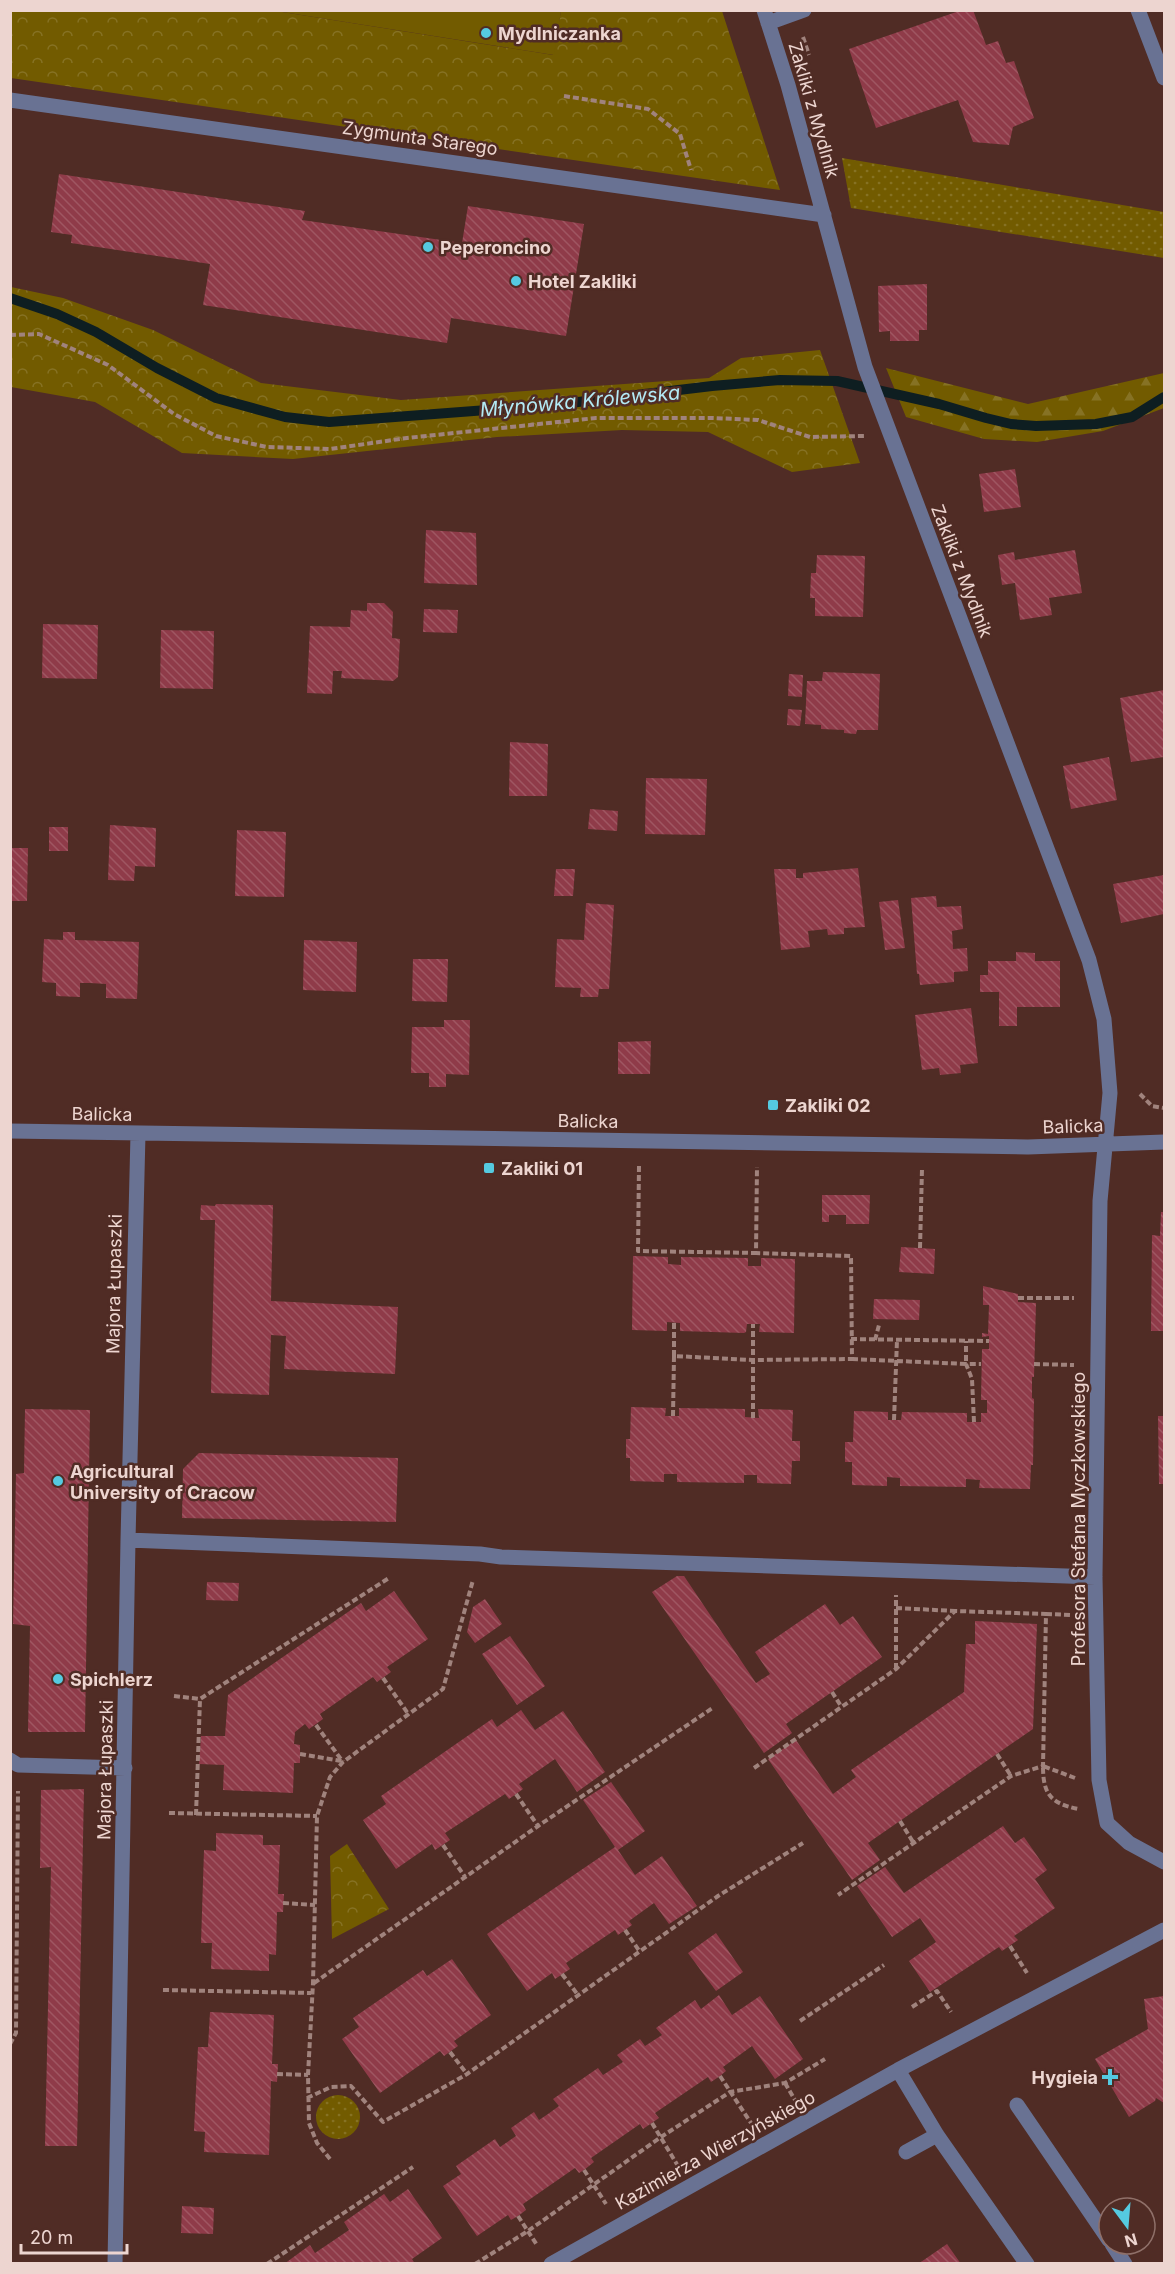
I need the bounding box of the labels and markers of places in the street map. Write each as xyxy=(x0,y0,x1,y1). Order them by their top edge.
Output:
place label: Mydlniczanka xyxy=(498,23,621,44)
marker: Mydlniczanka xyxy=(479,26,493,40)
place label: Peperoncino xyxy=(440,237,551,258)
marker: Peperoncino xyxy=(421,240,435,254)
place label: Hotel Zakliki xyxy=(528,271,637,292)
marker: Hotel Zakliki xyxy=(509,274,523,288)
place label: Zakliki 02 xyxy=(785,1095,871,1116)
marker: Zakliki 02 xyxy=(766,1098,780,1112)
place label: Zakliki 01 xyxy=(501,1158,583,1179)
marker: Zakliki 01 xyxy=(482,1161,496,1175)
place label: Agricultural University of Cracow xyxy=(70,1461,256,1503)
marker: Agricultural University of Cracow xyxy=(51,1474,65,1488)
place label: Spichlerz xyxy=(70,1669,153,1690)
marker: Spichlerz xyxy=(51,1672,65,1686)
place label: Hygieia xyxy=(1032,2067,1098,2088)
marker: Hygieia xyxy=(1103,2070,1117,2084)

